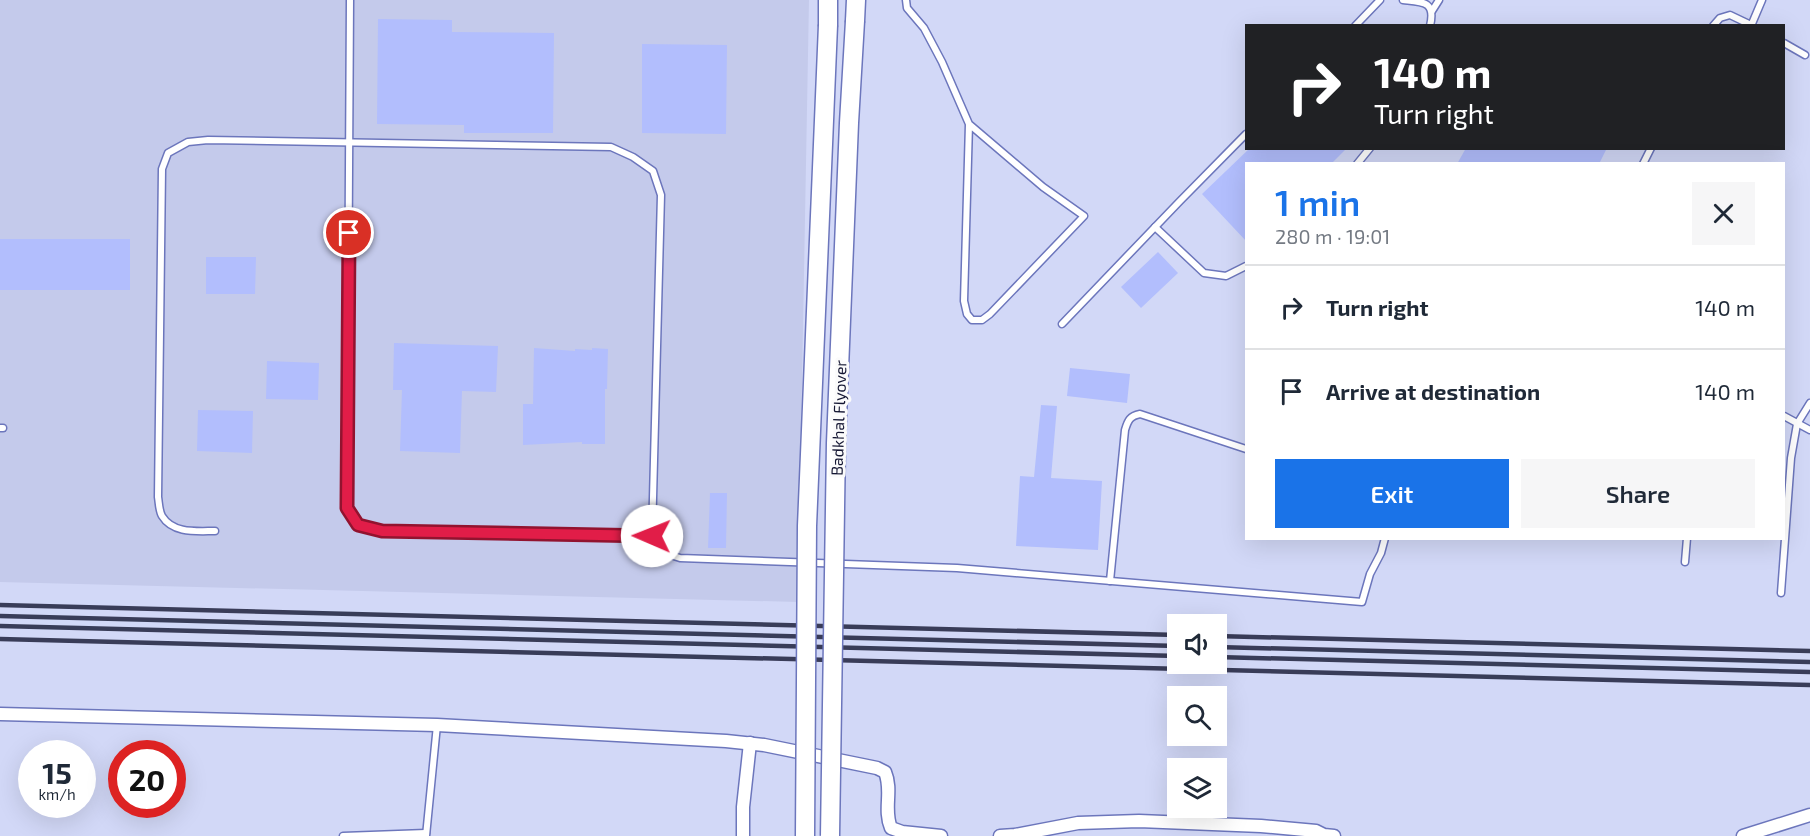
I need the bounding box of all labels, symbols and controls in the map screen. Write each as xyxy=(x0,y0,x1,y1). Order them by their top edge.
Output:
text: 140 m xyxy=(1374,46,1491,96)
icon: right xyxy=(1275,48,1353,126)
text: Turn right xyxy=(1374,97,1494,129)
text: 1 min xyxy=(1275,180,1360,223)
button: close xyxy=(1692,182,1755,245)
pin xyxy=(323,207,374,258)
icon: arrive xyxy=(332,216,365,249)
text: 280 m · 19:01 xyxy=(1275,224,1390,248)
icon: right xyxy=(1275,291,1308,324)
text: Turn right xyxy=(1326,294,1428,320)
text: 140 m xyxy=(1695,294,1755,320)
street label: Badkhal Flyover xyxy=(826,359,850,476)
icon: arrive xyxy=(1275,375,1308,408)
text: Arrive at destination xyxy=(1326,378,1540,404)
text: 140 m xyxy=(1695,378,1755,404)
button: Exit xyxy=(1275,459,1509,528)
button: Share xyxy=(1521,459,1755,528)
position arrow xyxy=(620,504,684,568)
map controls xyxy=(1167,614,1227,818)
button: sound xyxy=(1167,614,1227,674)
button: search xyxy=(1167,686,1227,746)
speed limit sign: 20 xyxy=(108,740,186,818)
text: 15 xyxy=(42,754,72,790)
button: layers xyxy=(1167,758,1227,818)
text: km/h xyxy=(38,785,76,803)

